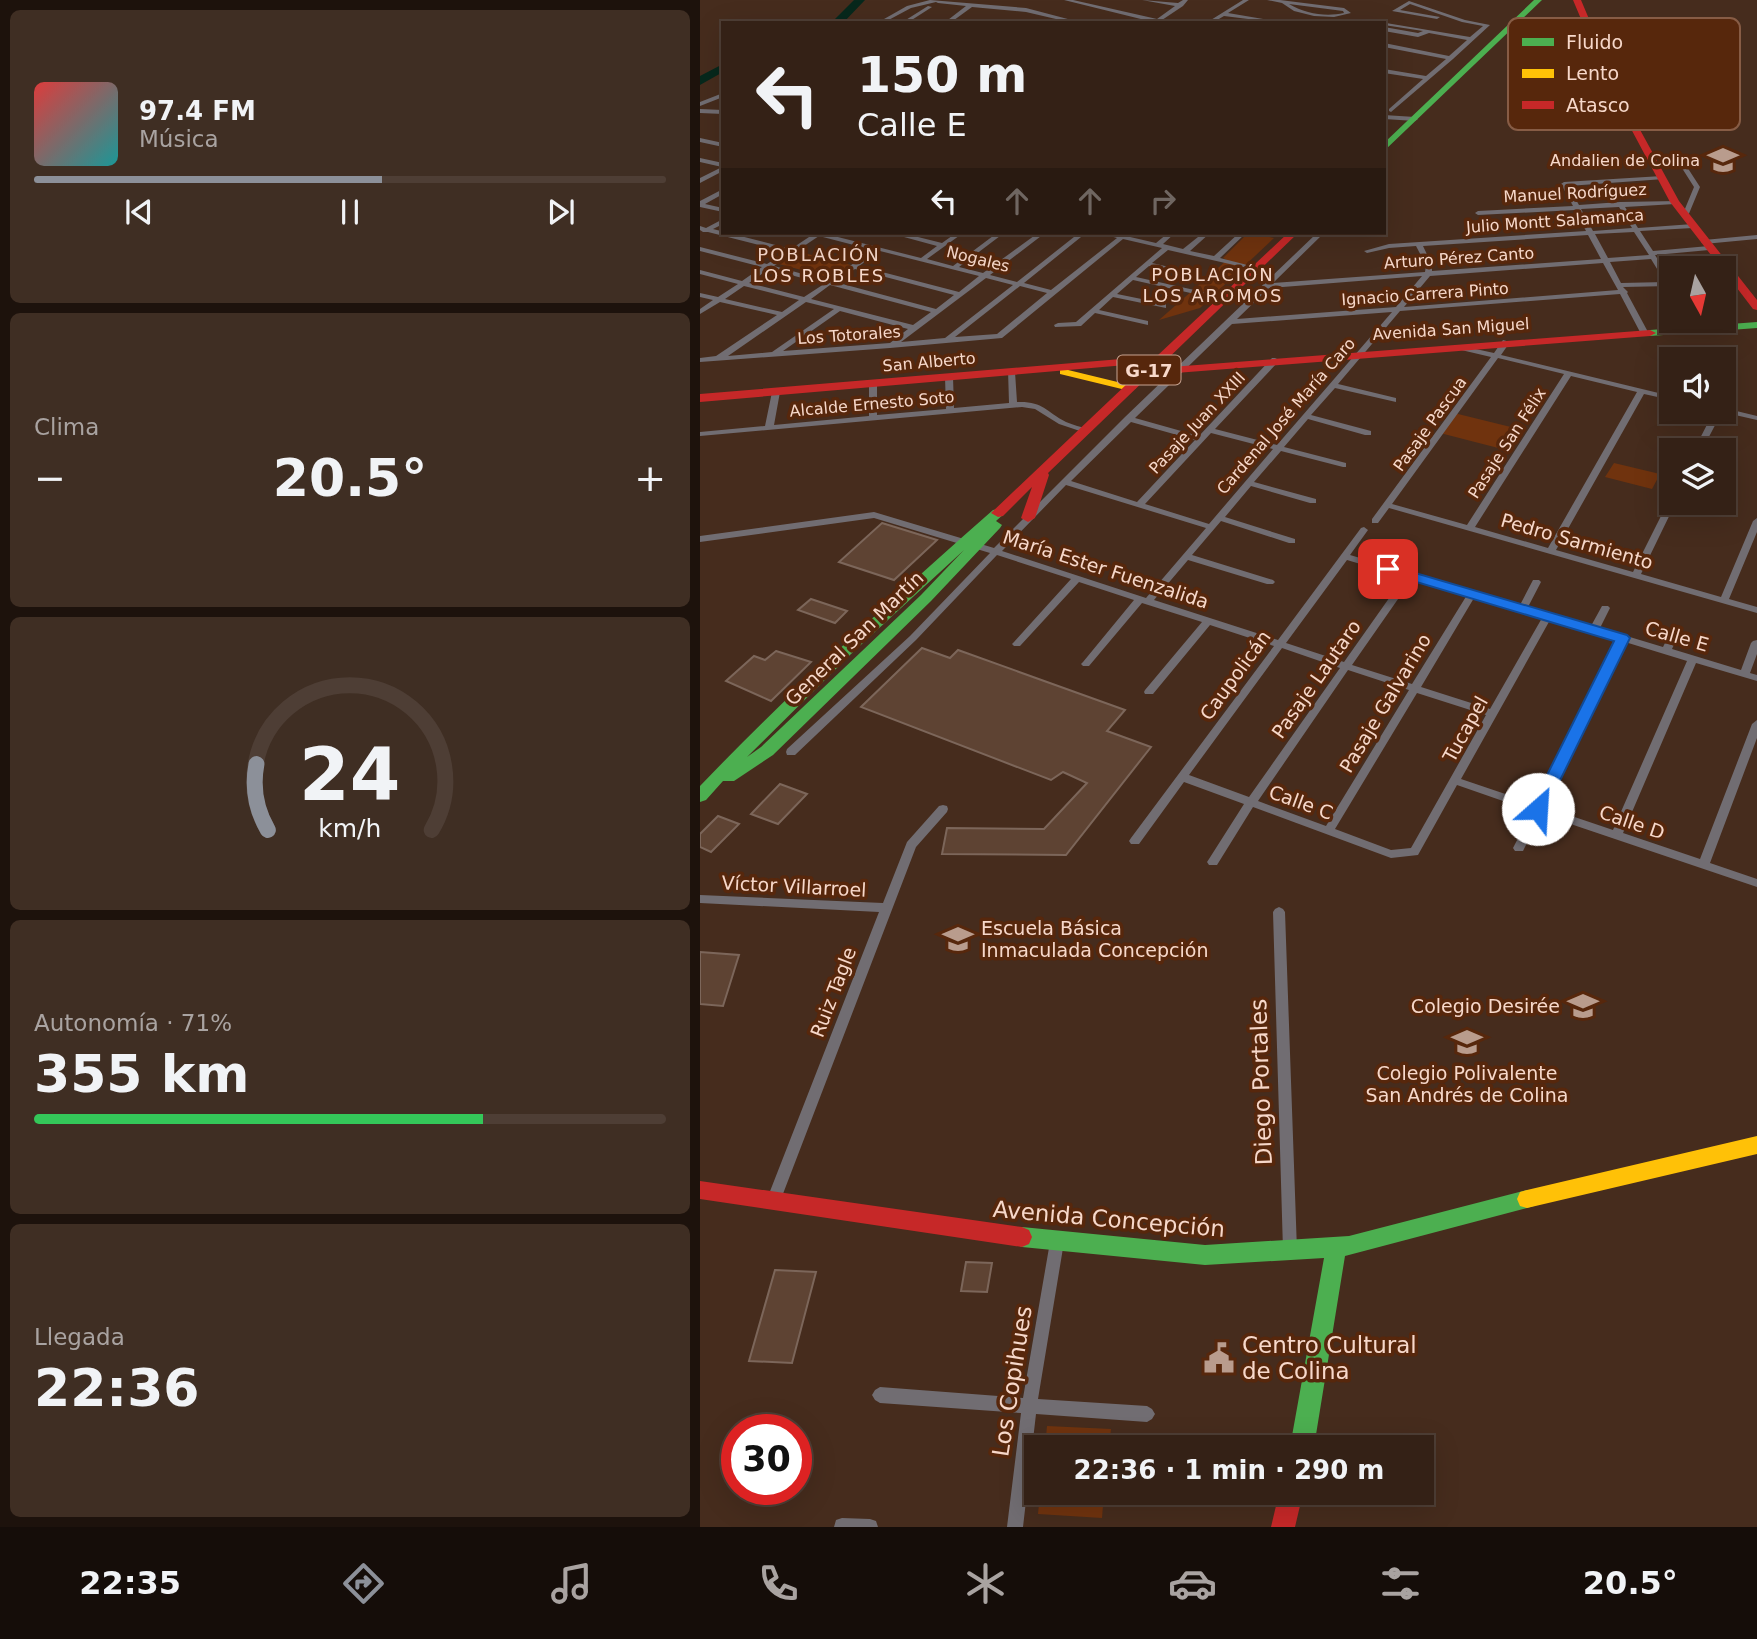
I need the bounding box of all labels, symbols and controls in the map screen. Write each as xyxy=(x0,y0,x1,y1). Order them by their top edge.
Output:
legend xyxy=(1508,18,1740,130)
text: Fluido xyxy=(1566,31,1623,53)
text: 150 m xyxy=(857,47,1027,104)
icon: left xyxy=(742,49,833,140)
text: Lento xyxy=(1566,62,1619,84)
text: Atasco xyxy=(1566,94,1630,116)
text: 97.4 FM xyxy=(139,96,256,126)
text: Calle E xyxy=(857,106,967,144)
text: Música xyxy=(139,126,219,152)
school or university icon: Andalien de Colina xyxy=(1706,143,1740,177)
place label: Andalien de Colina xyxy=(1550,151,1700,170)
street label: Manuel Rodríguez xyxy=(1503,180,1647,206)
icon: left xyxy=(925,182,963,220)
icon: ahead xyxy=(998,182,1036,220)
icon: ahead xyxy=(1071,182,1109,220)
icon: right xyxy=(1144,182,1182,220)
icon: previous xyxy=(120,193,158,231)
icon: pause xyxy=(331,193,369,231)
icon: next xyxy=(542,193,580,231)
street label: Julio Montt Salamanca xyxy=(1464,205,1645,237)
street label: Nogales xyxy=(944,242,1012,276)
street label: Arturo Pérez Canto xyxy=(1383,243,1535,273)
district label: POBLACIÓN LOS ROBLES xyxy=(753,244,885,286)
north arrow xyxy=(1659,256,1736,332)
map controls xyxy=(1659,256,1736,515)
district label: POBLACIÓN LOS AROMOS xyxy=(1143,264,1283,306)
street label: Ignacio Carrera Pinto xyxy=(1341,279,1509,309)
street label: Avenida San Miguel xyxy=(1372,314,1530,344)
street label: Los Totorales xyxy=(797,322,901,348)
street label: Cardenal José María Caro xyxy=(1213,334,1359,498)
button: sound xyxy=(1659,347,1736,424)
street label: San Alberto xyxy=(882,348,976,376)
road number: G-17 xyxy=(1118,356,1180,384)
street label: Pasaje Juan XXIII xyxy=(1145,368,1249,478)
street label: Pasaje Pascua xyxy=(1389,373,1471,475)
street label: Pasaje San Félix xyxy=(1464,384,1550,502)
street label: Alcalde Ernesto Soto xyxy=(789,387,955,421)
text: Clima xyxy=(34,414,99,440)
button: layers xyxy=(1659,438,1736,515)
text: 20.5° xyxy=(273,448,427,508)
text: − xyxy=(34,456,66,500)
text: + xyxy=(634,456,666,500)
street label: Pedro Sarmiento xyxy=(1498,509,1656,573)
street label: María Ester Fuenzalida xyxy=(1000,525,1212,613)
pin xyxy=(1358,539,1418,599)
icon: arrive xyxy=(1369,550,1407,588)
street label: General San Martín xyxy=(780,566,928,710)
street label: Pasaje Lautaro xyxy=(1267,616,1365,742)
street label: Calle E xyxy=(1643,616,1711,656)
street label: Caupolicán xyxy=(1195,626,1275,724)
street label: Pasaje Galvarino xyxy=(1335,630,1435,776)
street label: Tucapel xyxy=(1437,692,1492,767)
text: 24 xyxy=(299,732,401,817)
position arrow xyxy=(1501,772,1575,846)
street label: Calle C xyxy=(1266,780,1336,824)
street label: Calle D xyxy=(1596,801,1668,843)
text: km/h xyxy=(318,813,382,842)
street label: Víctor Villarroel xyxy=(721,871,867,901)
place label: Escuela Básica Inmaculada Concepción xyxy=(981,917,1208,961)
school or university icon: Escuela Básica Inmaculada Concepción xyxy=(941,922,975,956)
street label: Ruiz Tagle xyxy=(806,944,860,1040)
school or university icon: Colegio Desirée xyxy=(1566,989,1600,1023)
place label: Colegio Desirée xyxy=(1411,995,1560,1017)
street label: Diego Portales xyxy=(1245,998,1277,1166)
text: Autonomía · 71% xyxy=(34,1010,232,1036)
school or university icon: Colegio Polivalente San Andrés de Colina xyxy=(1450,1025,1484,1059)
text: 355 km xyxy=(34,1044,249,1104)
place label: Colegio Polivalente San Andrés de Colina xyxy=(1366,1062,1568,1106)
street label: Avenida Concepción xyxy=(992,1196,1226,1242)
street label: Los Copihues xyxy=(987,1304,1037,1458)
text: Llegada xyxy=(34,1324,125,1350)
place label: Centro Cultural de Colina xyxy=(1242,1332,1417,1384)
public building icon: Centro Cultural de Colina xyxy=(1202,1341,1236,1375)
text: 22:36 xyxy=(34,1358,200,1418)
speed limit sign: 30 xyxy=(721,1414,812,1505)
text: 22:36 · 1 min · 290 m xyxy=(1074,1455,1384,1485)
icon: directions xyxy=(339,1559,388,1608)
icon: music xyxy=(547,1559,596,1608)
icon: phone xyxy=(754,1559,803,1608)
icon: climate xyxy=(961,1559,1010,1608)
icon: car xyxy=(1168,1559,1217,1608)
icon: filters xyxy=(1376,1559,1425,1608)
text: 22:35 xyxy=(79,1564,181,1602)
text: 20.5° xyxy=(1583,1564,1678,1602)

